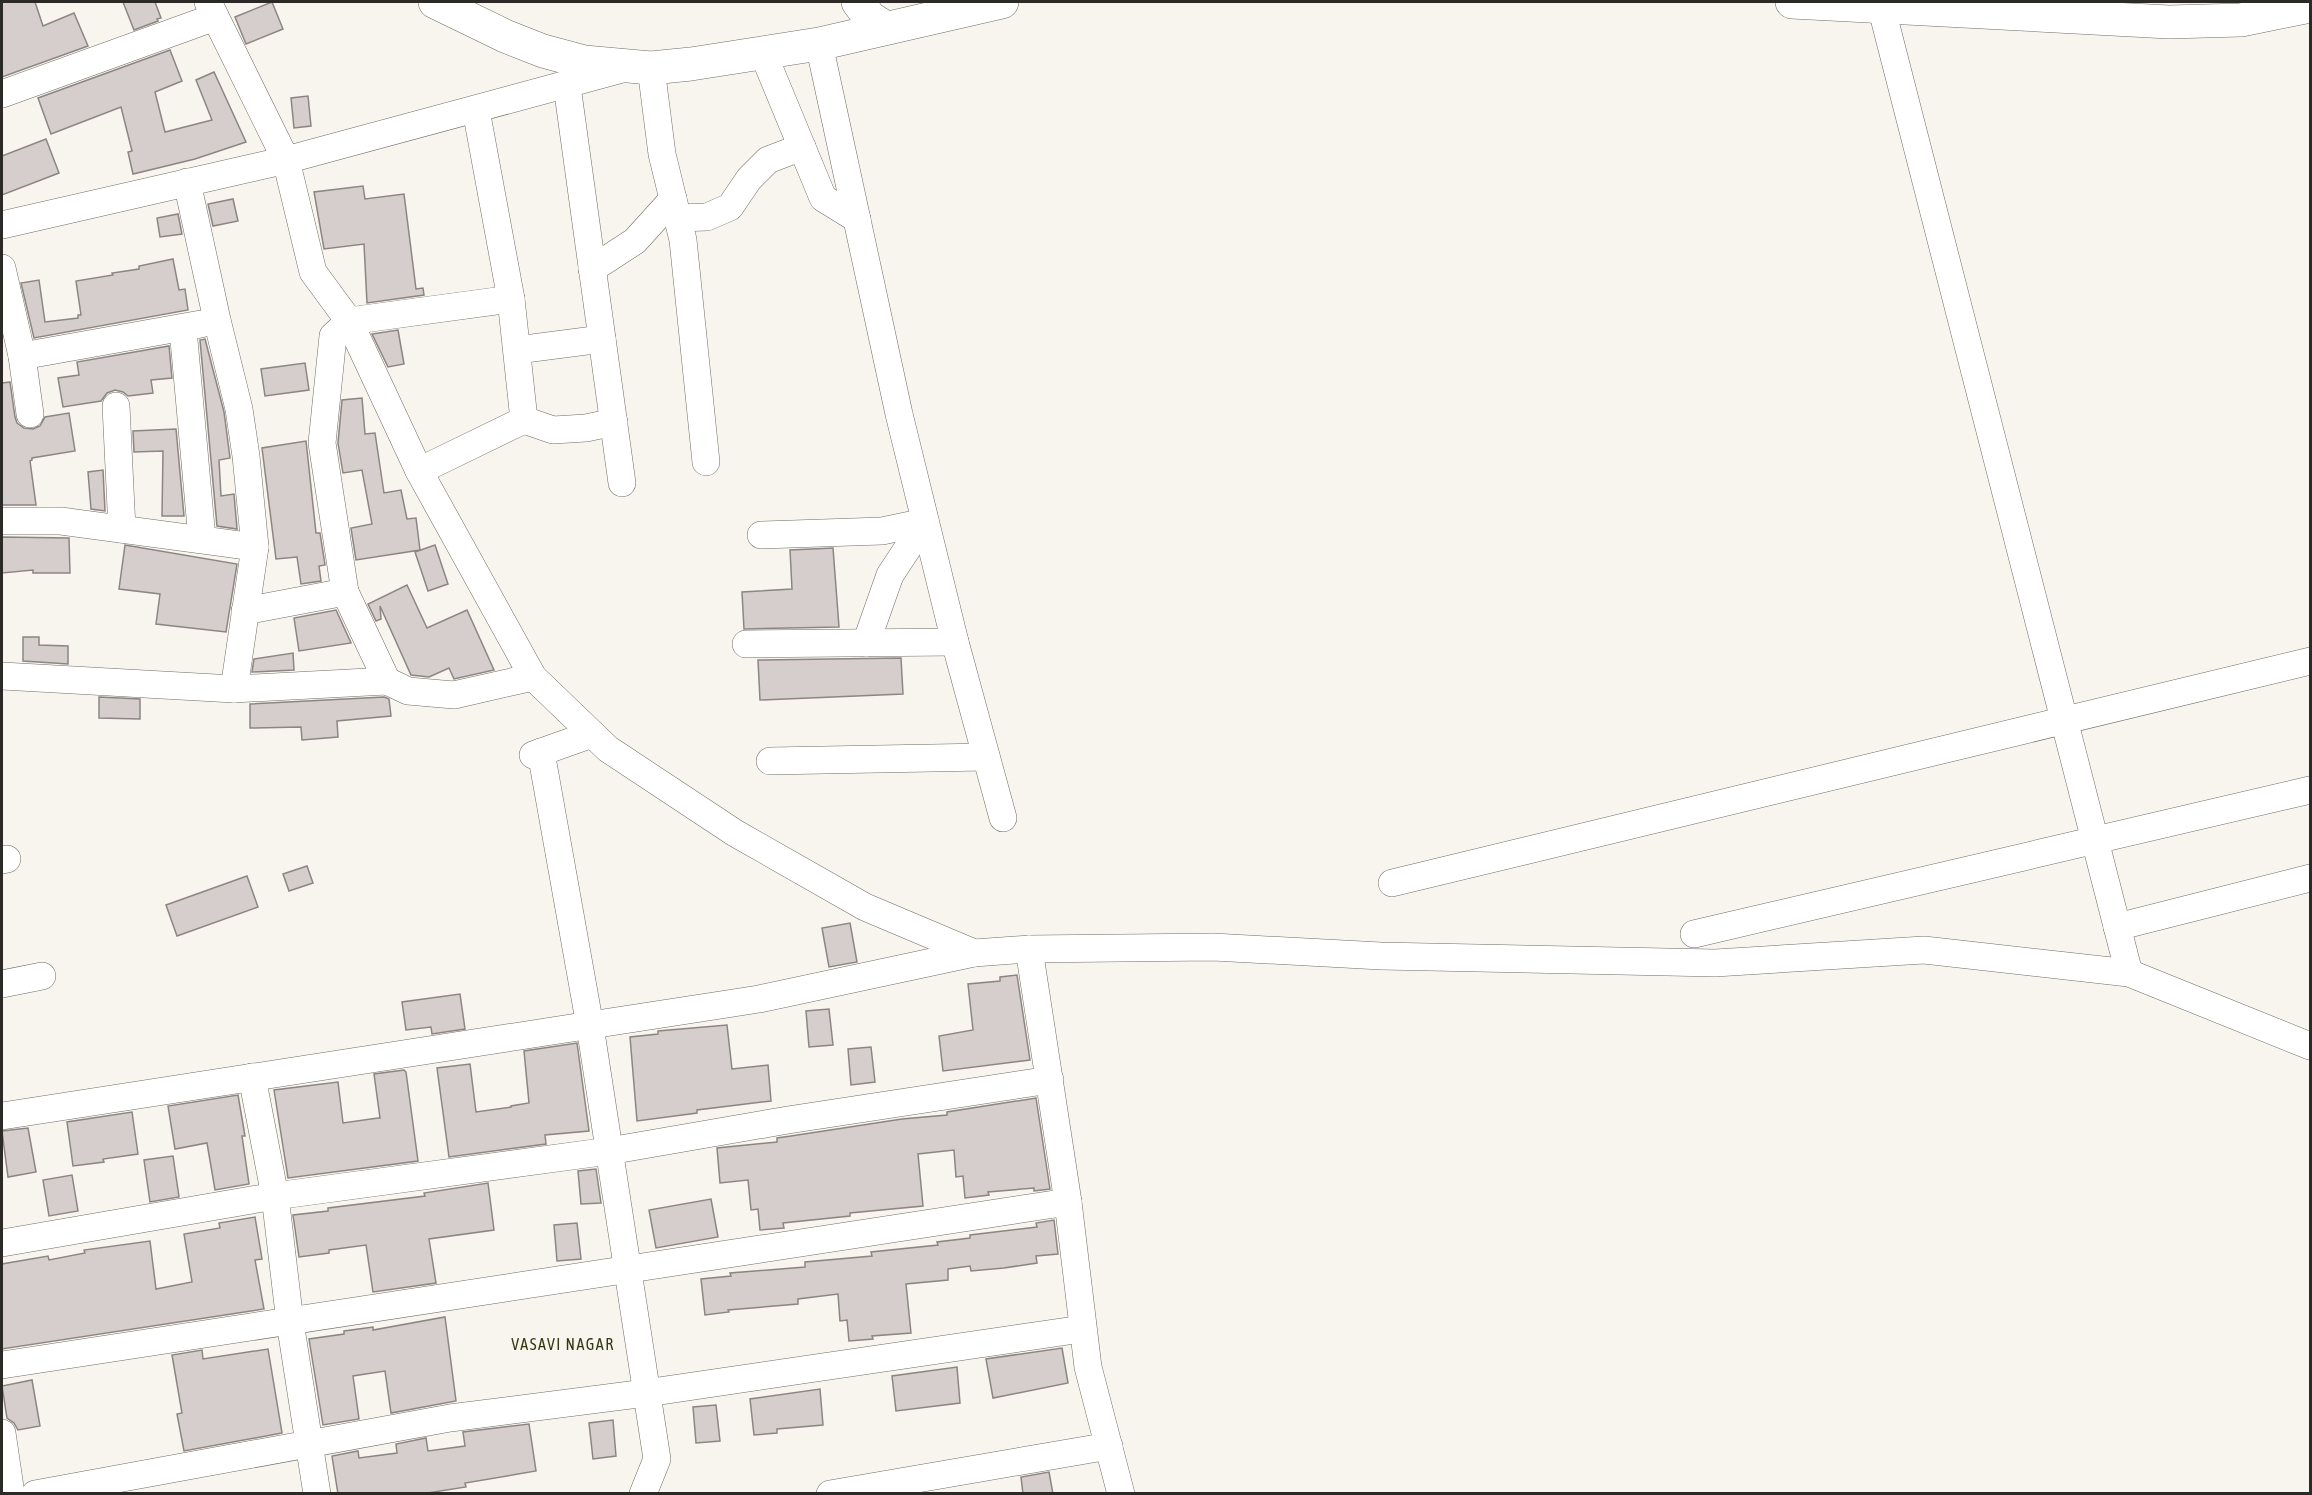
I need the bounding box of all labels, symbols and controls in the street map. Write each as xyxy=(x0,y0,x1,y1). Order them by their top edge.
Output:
district label: VASAVI NAGAR xyxy=(511,1335,615,1353)

